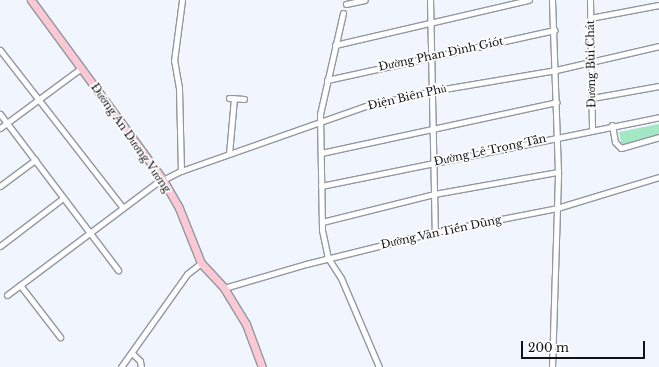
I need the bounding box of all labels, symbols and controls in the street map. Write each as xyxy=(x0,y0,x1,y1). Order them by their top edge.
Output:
street label: Đường Bùi Chát xyxy=(584,20,598,108)
street label: Đường Phan Đình Giót xyxy=(377,34,505,74)
street label: Đường An Dương Vương xyxy=(88,80,174,196)
street label: Điện Biên Phủ xyxy=(366,82,448,112)
street label: Đường Lê Trọng Tấn xyxy=(432,132,548,168)
street label: Đường Văn Tiến Dũng xyxy=(379,213,503,251)
scale bar xyxy=(523,333,647,359)
text: 200 m xyxy=(528,340,569,355)

